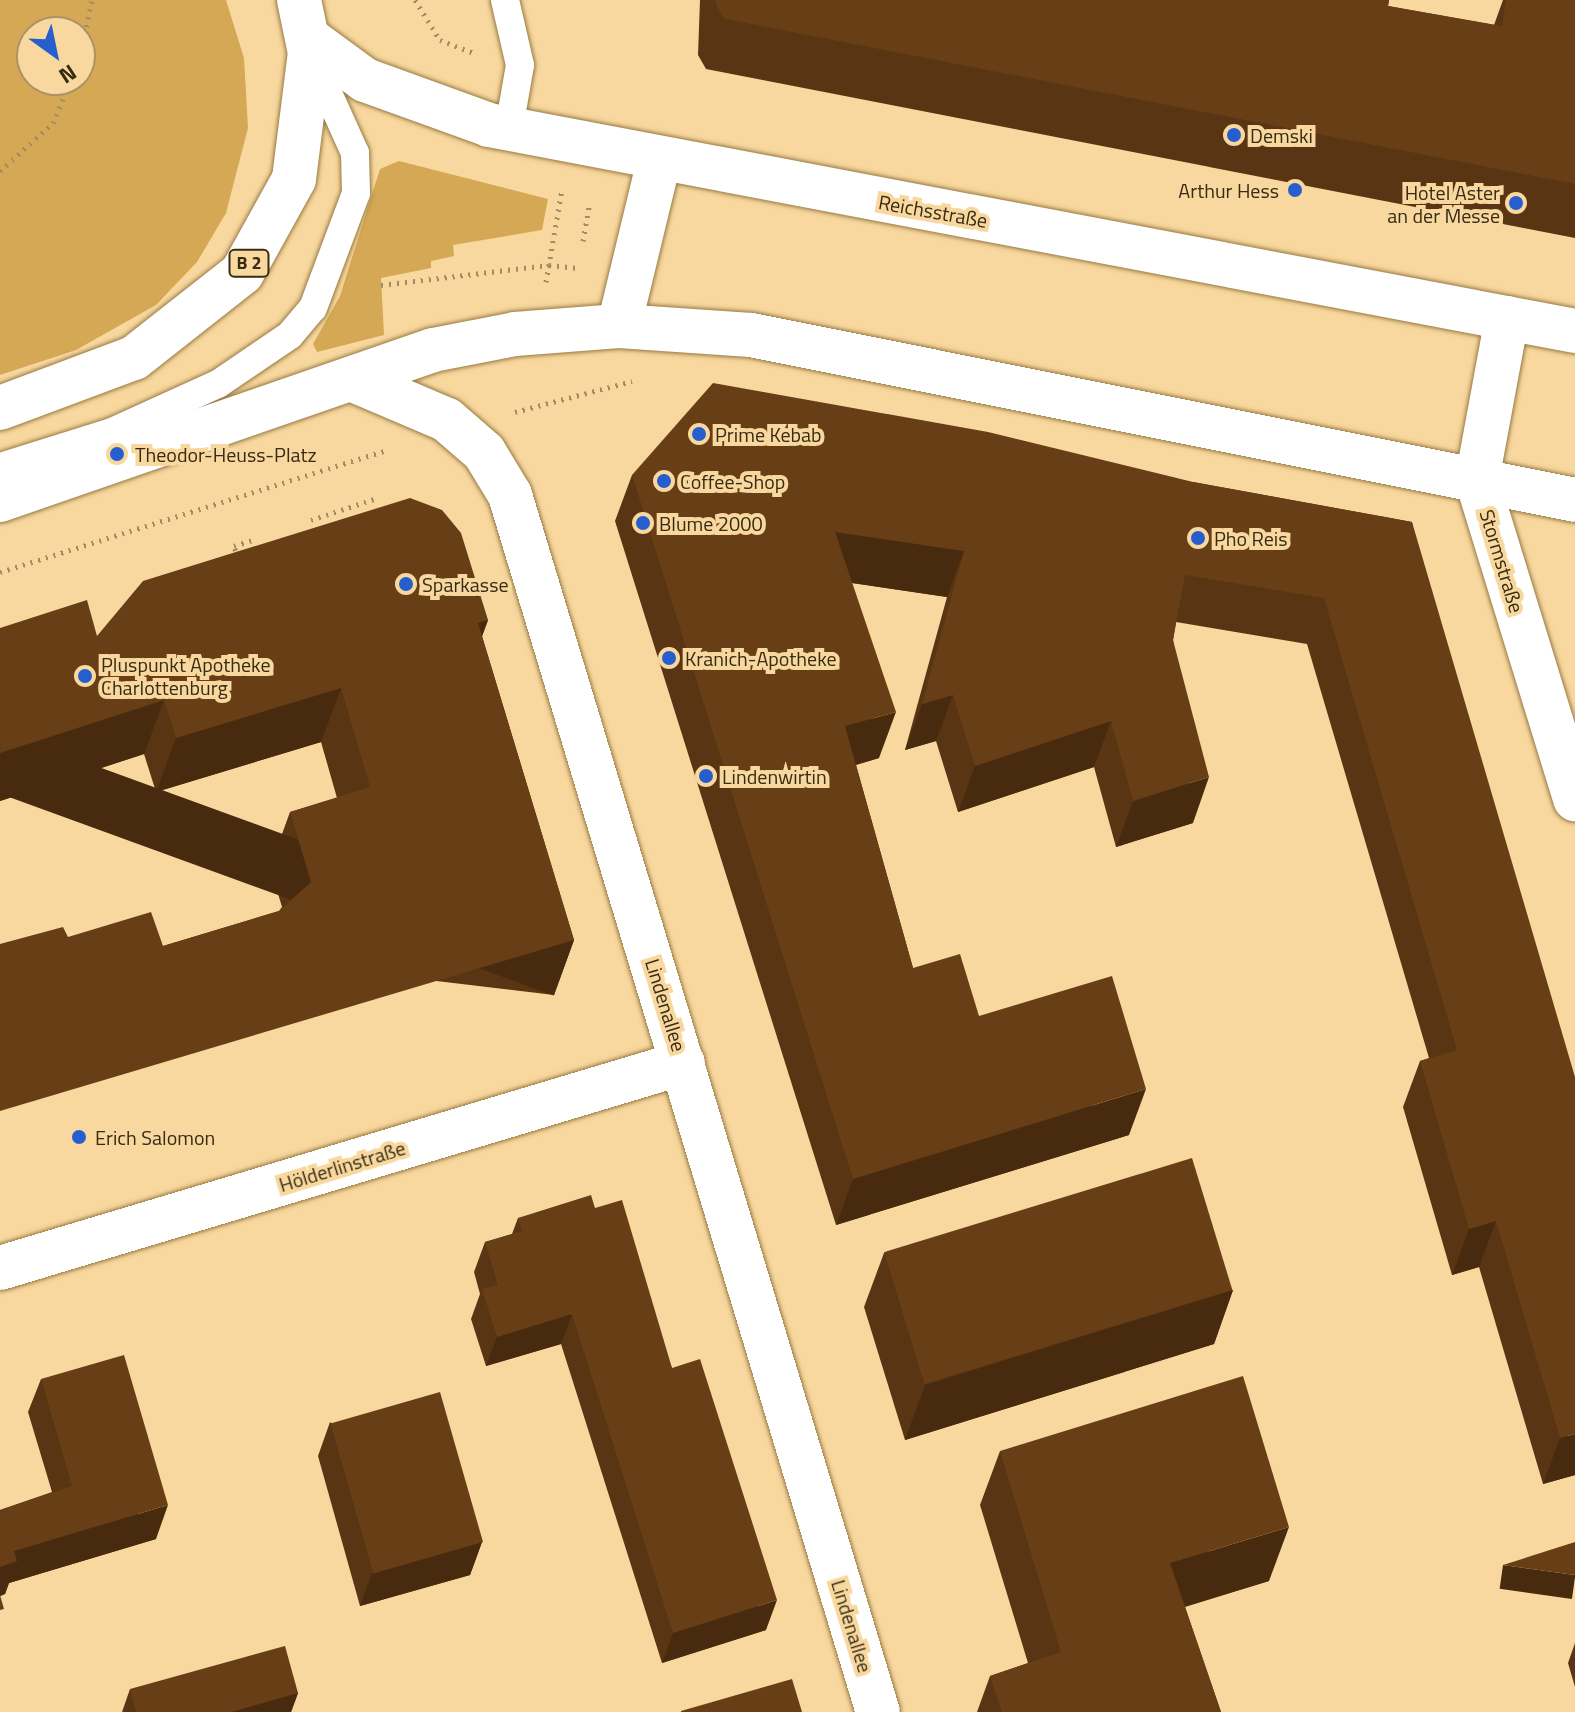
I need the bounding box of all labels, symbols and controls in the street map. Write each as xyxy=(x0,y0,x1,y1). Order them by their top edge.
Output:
north arrow xyxy=(16,16,96,96)
text: N xyxy=(52,56,84,93)
place label: Demski xyxy=(1250,123,1313,147)
marker: Demski xyxy=(1225,126,1243,144)
place label: Arthur Hess xyxy=(1178,178,1279,202)
place label: Hotel Aster an der Messe xyxy=(1387,180,1500,227)
marker: Arthur Hess xyxy=(1286,181,1304,199)
street label: Reichsstraße xyxy=(877,190,989,232)
marker: Hotel Aster an der Messe xyxy=(1507,194,1525,212)
road number: B 2 xyxy=(227,249,271,277)
place label: Prime Kebab xyxy=(715,422,822,446)
marker: Prime Kebab xyxy=(690,425,708,443)
place label: Theodor-Heuss-Platz xyxy=(135,442,317,466)
marker: Theodor-Heuss-Platz xyxy=(106,443,128,465)
place label: Coffee-Shop xyxy=(680,469,785,493)
marker: Coffee-Shop xyxy=(655,472,673,490)
street label: Stormstraße xyxy=(1475,506,1529,616)
place label: Blume 2000 xyxy=(659,511,763,535)
marker: Blume 2000 xyxy=(634,514,652,532)
place label: Pho Reis xyxy=(1214,526,1287,550)
marker: Pho Reis xyxy=(1189,529,1207,547)
place label: Sparkasse xyxy=(422,572,509,596)
marker: Sparkasse xyxy=(397,575,415,593)
place label: Kranich-Apotheke xyxy=(685,646,837,670)
marker: Kranich-Apotheke xyxy=(660,649,678,667)
place label: Pluspunkt Apotheke Charlottenburg xyxy=(101,652,271,699)
marker: Pluspunkt Apotheke Charlottenburg xyxy=(76,667,94,685)
place label: Lindenwirtin xyxy=(722,764,827,788)
marker: Lindenwirtin xyxy=(697,767,715,785)
street label: Lindenallee xyxy=(641,956,691,1054)
place label: Erich Salomon xyxy=(95,1125,215,1149)
marker: Erich Salomon xyxy=(70,1128,88,1146)
street label: Hölderlinstraße xyxy=(276,1135,408,1197)
street label: Lindenallee xyxy=(827,1577,877,1675)

